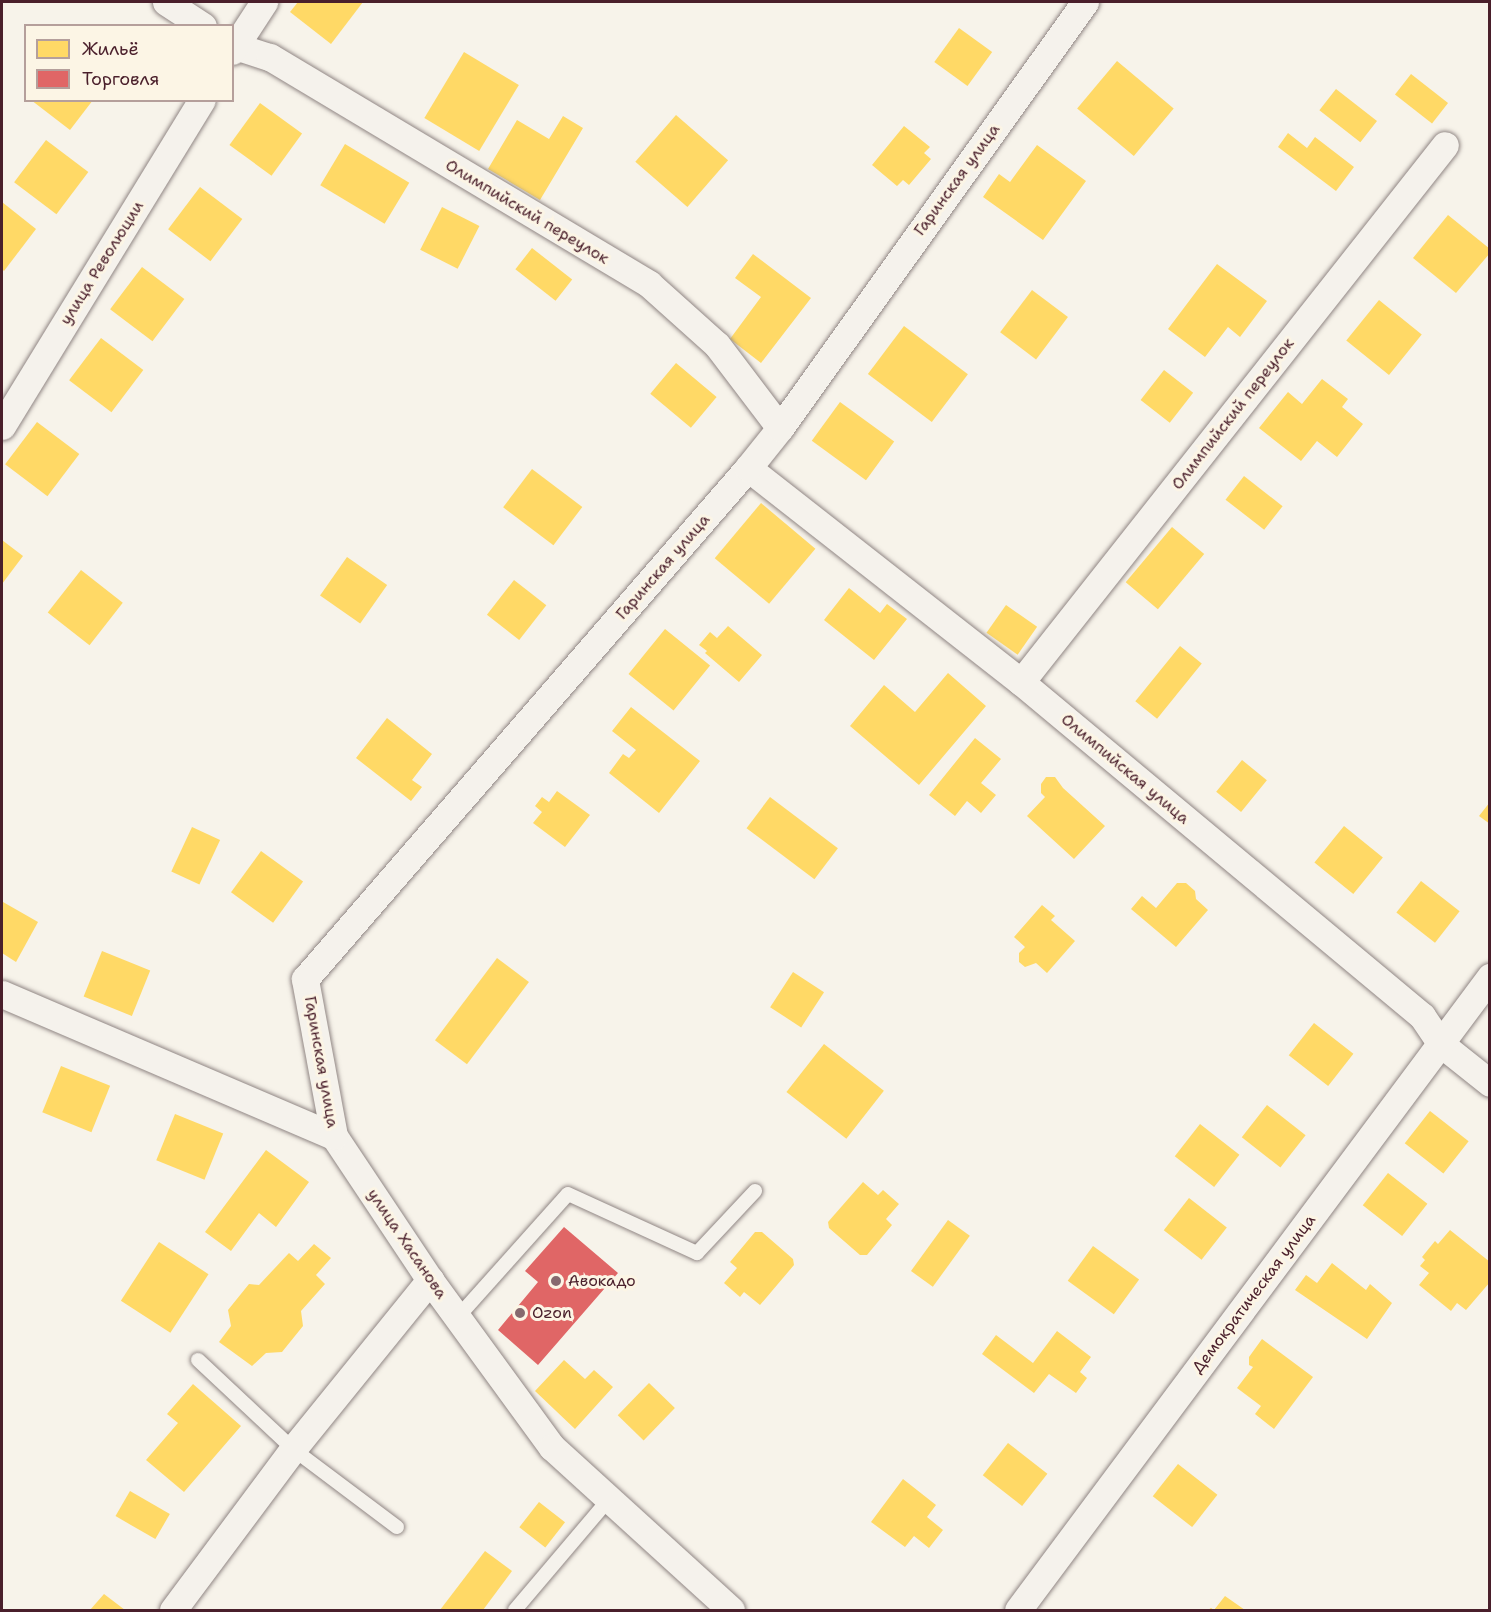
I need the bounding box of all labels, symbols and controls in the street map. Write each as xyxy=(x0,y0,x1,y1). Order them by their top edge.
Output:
legend xyxy=(24,24,234,102)
text: Жильё xyxy=(82,37,139,61)
text: Торговля xyxy=(82,67,160,91)
street label: Гаринская улица xyxy=(910,120,1004,240)
street label: Олимпийский переулок xyxy=(442,156,612,268)
street label: улица Революции xyxy=(56,198,148,328)
street label: Олимпийский переулок xyxy=(1168,334,1298,494)
street label: Гаринская улица xyxy=(612,510,714,624)
street label: Олимпийская улица xyxy=(1057,710,1193,828)
street label: Гаринская улица xyxy=(300,995,342,1129)
street label: улица Хасанова xyxy=(363,1185,451,1303)
street label: Демократическая улица xyxy=(1188,1211,1320,1377)
place label: Авокадо xyxy=(568,1271,636,1291)
marker: Авокадо xyxy=(549,1274,563,1288)
place label: Ozon xyxy=(532,1303,572,1323)
marker: Ozon xyxy=(513,1306,527,1320)

